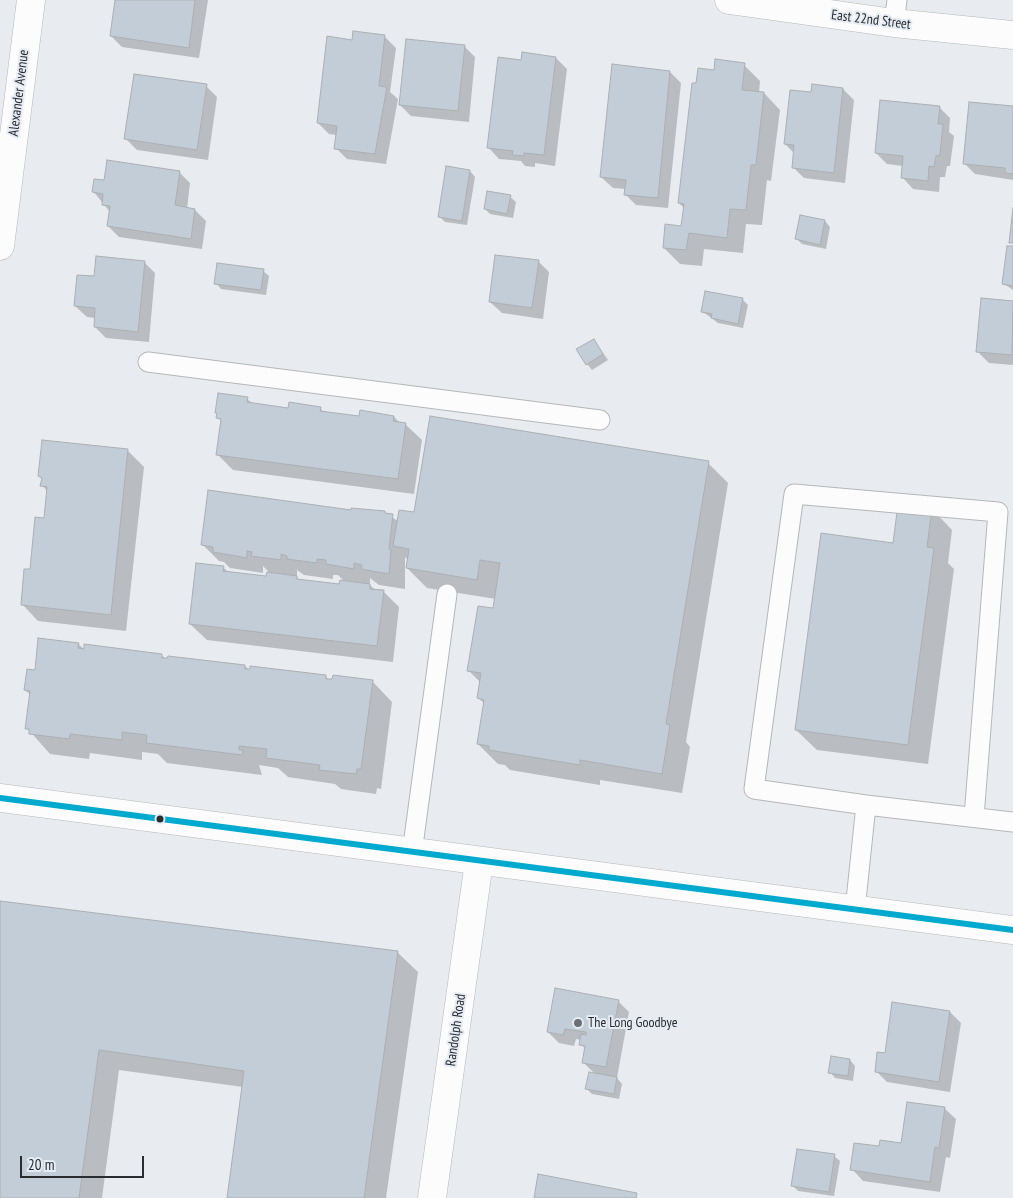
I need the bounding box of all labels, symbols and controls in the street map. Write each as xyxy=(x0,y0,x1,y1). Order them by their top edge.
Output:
street label: East 22nd Street xyxy=(830,7,912,33)
street label: Alexander Avenue xyxy=(5,49,33,137)
unlabelled marker xyxy=(155,814,165,824)
street label: Randolph Road xyxy=(443,993,469,1067)
place label: The Long Goodbye xyxy=(588,1015,678,1031)
marker: The Long Goodbye xyxy=(572,1017,584,1029)
scale bar xyxy=(22,1146,146,1178)
text: 20 m xyxy=(28,1155,54,1174)

